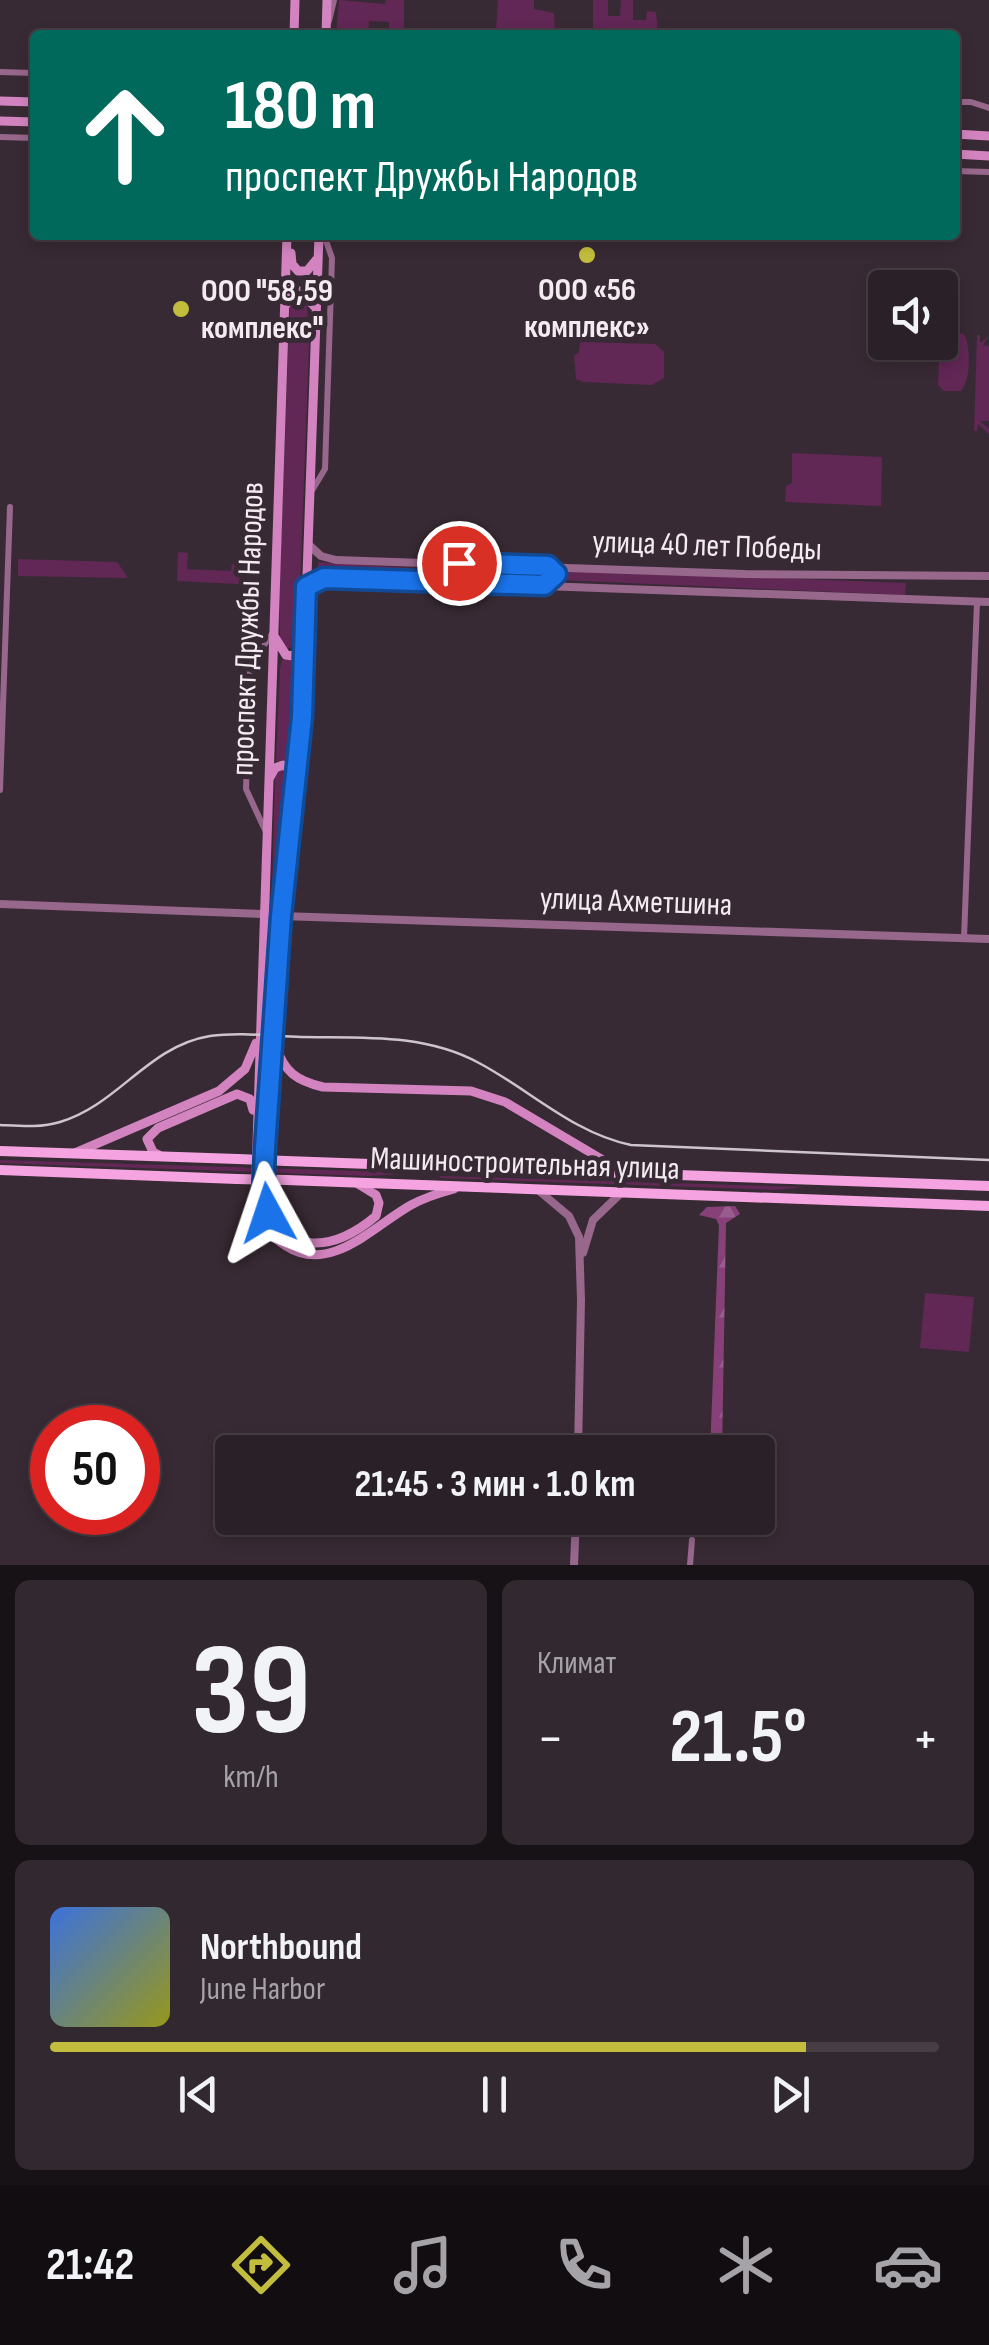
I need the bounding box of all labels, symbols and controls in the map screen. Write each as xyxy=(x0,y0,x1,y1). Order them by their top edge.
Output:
text: 180 m xyxy=(225,65,376,149)
icon: ahead xyxy=(60,70,190,200)
text: проспект Дружбы Народов xyxy=(225,150,638,205)
marker: ООО «56 комплекс» xyxy=(576,244,598,266)
map controls xyxy=(868,270,958,360)
button: sound xyxy=(868,270,958,360)
place label: ООО «56 комплекс» xyxy=(524,271,650,347)
place label: ООО "58,59 комплекс" xyxy=(201,272,333,348)
marker: ООО "58,59 комплекс" xyxy=(170,298,192,320)
street label: проспект Дружбы Народов xyxy=(223,482,273,776)
pin xyxy=(417,521,502,606)
street label: улица 40 лет Победы xyxy=(592,523,822,569)
icon: arrive xyxy=(432,536,487,591)
street label: улица Ахметшина xyxy=(539,879,733,925)
street label: Машиностроительная улица xyxy=(370,1139,680,1189)
position arrow xyxy=(216,1161,320,1265)
speed limit sign: 50 xyxy=(30,1405,160,1535)
text: 21:45 · 3 мин · 1.0 km xyxy=(355,1462,636,1507)
text: 39 xyxy=(191,1615,311,1771)
text: Климат xyxy=(537,1644,616,1683)
text: 21.5° xyxy=(669,1693,807,1784)
text: − xyxy=(537,1706,564,1773)
text: + xyxy=(912,1706,939,1773)
text: km/h xyxy=(223,1758,279,1797)
text: Northbound xyxy=(200,1925,362,1970)
text: June Harbor xyxy=(200,1970,325,2009)
icon: previous xyxy=(171,2067,226,2122)
icon: pause xyxy=(467,2067,522,2122)
icon: next xyxy=(763,2067,818,2122)
icon: directions xyxy=(226,2230,296,2300)
icon: music xyxy=(388,2230,458,2300)
icon: phone xyxy=(549,2230,619,2300)
icon: climate xyxy=(711,2230,781,2300)
icon: car xyxy=(873,2230,943,2300)
text: 21:42 xyxy=(46,2238,134,2293)

